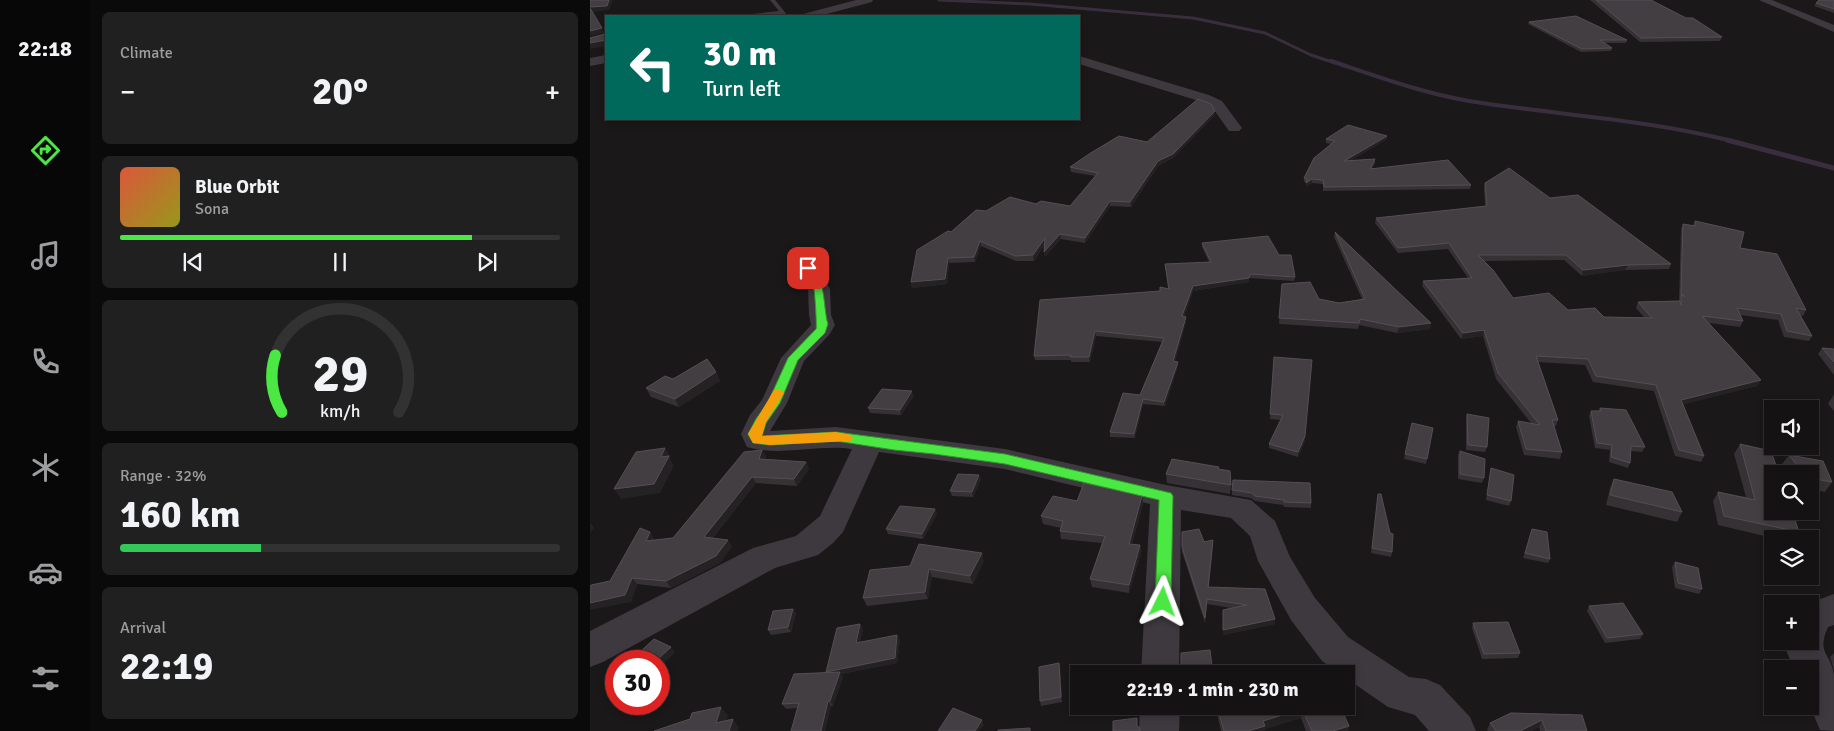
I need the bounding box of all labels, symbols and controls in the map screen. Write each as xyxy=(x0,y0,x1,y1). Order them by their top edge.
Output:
text: 30 m xyxy=(703,32,777,75)
text: 22:18 xyxy=(18,35,72,62)
icon: left xyxy=(620,35,685,100)
text: Climate xyxy=(120,43,173,63)
text: 20° xyxy=(312,68,368,115)
text: − xyxy=(120,75,135,109)
text: + xyxy=(545,75,560,109)
text: Turn left xyxy=(703,75,781,102)
icon: directions xyxy=(28,133,63,168)
text: Blue Orbit xyxy=(195,175,279,199)
text: Sona xyxy=(195,199,229,219)
icon: music xyxy=(28,238,63,273)
pin xyxy=(787,247,829,289)
icon: previous xyxy=(179,248,207,276)
icon: pause xyxy=(326,248,354,276)
icon: next xyxy=(473,248,501,276)
icon: arrive xyxy=(794,254,822,282)
text: 29 xyxy=(312,342,368,406)
icon: phone xyxy=(28,344,63,379)
text: km/h xyxy=(320,400,360,422)
map controls xyxy=(1764,400,1819,715)
button: sound xyxy=(1764,400,1819,455)
icon: climate xyxy=(28,450,63,485)
button: search xyxy=(1764,465,1819,520)
text: Range · 32% xyxy=(120,466,206,486)
text: 160 km xyxy=(120,491,241,538)
button: layers xyxy=(1764,530,1819,585)
icon: car xyxy=(28,555,63,590)
position arrow xyxy=(1136,575,1188,627)
button: + xyxy=(1764,595,1819,650)
text: Arrival xyxy=(120,618,166,638)
text: 22:19 xyxy=(120,643,213,690)
speed limit sign: 30 xyxy=(605,650,670,715)
button: − xyxy=(1764,660,1819,715)
icon: filters xyxy=(28,661,63,696)
text: 22:19 · 1 min · 230 m xyxy=(1126,678,1299,702)

